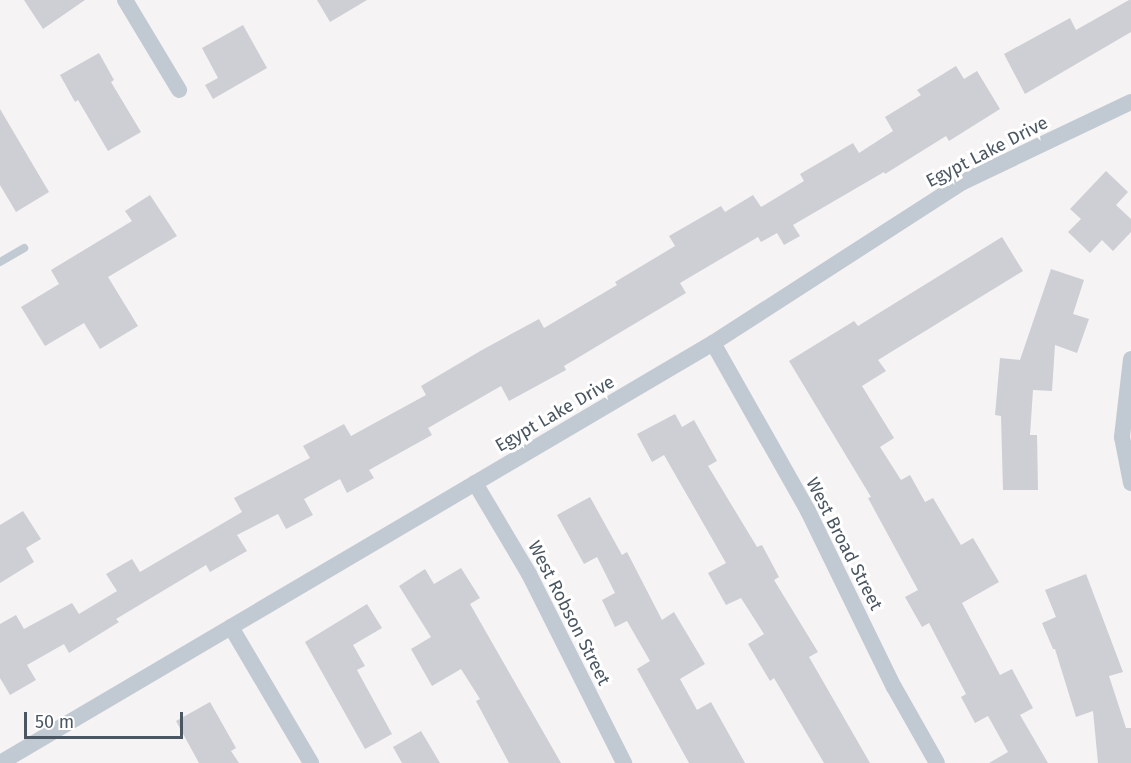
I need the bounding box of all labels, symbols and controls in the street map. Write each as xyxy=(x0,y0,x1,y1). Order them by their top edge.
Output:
street label: Egypt Lake Drive xyxy=(922,112,1052,192)
street label: Egypt Lake Drive xyxy=(492,371,618,457)
street label: West Broad Street xyxy=(801,474,887,614)
street label: West Robson Street xyxy=(523,537,615,689)
scale bar xyxy=(27,700,186,738)
text: 50 m xyxy=(35,711,74,733)

